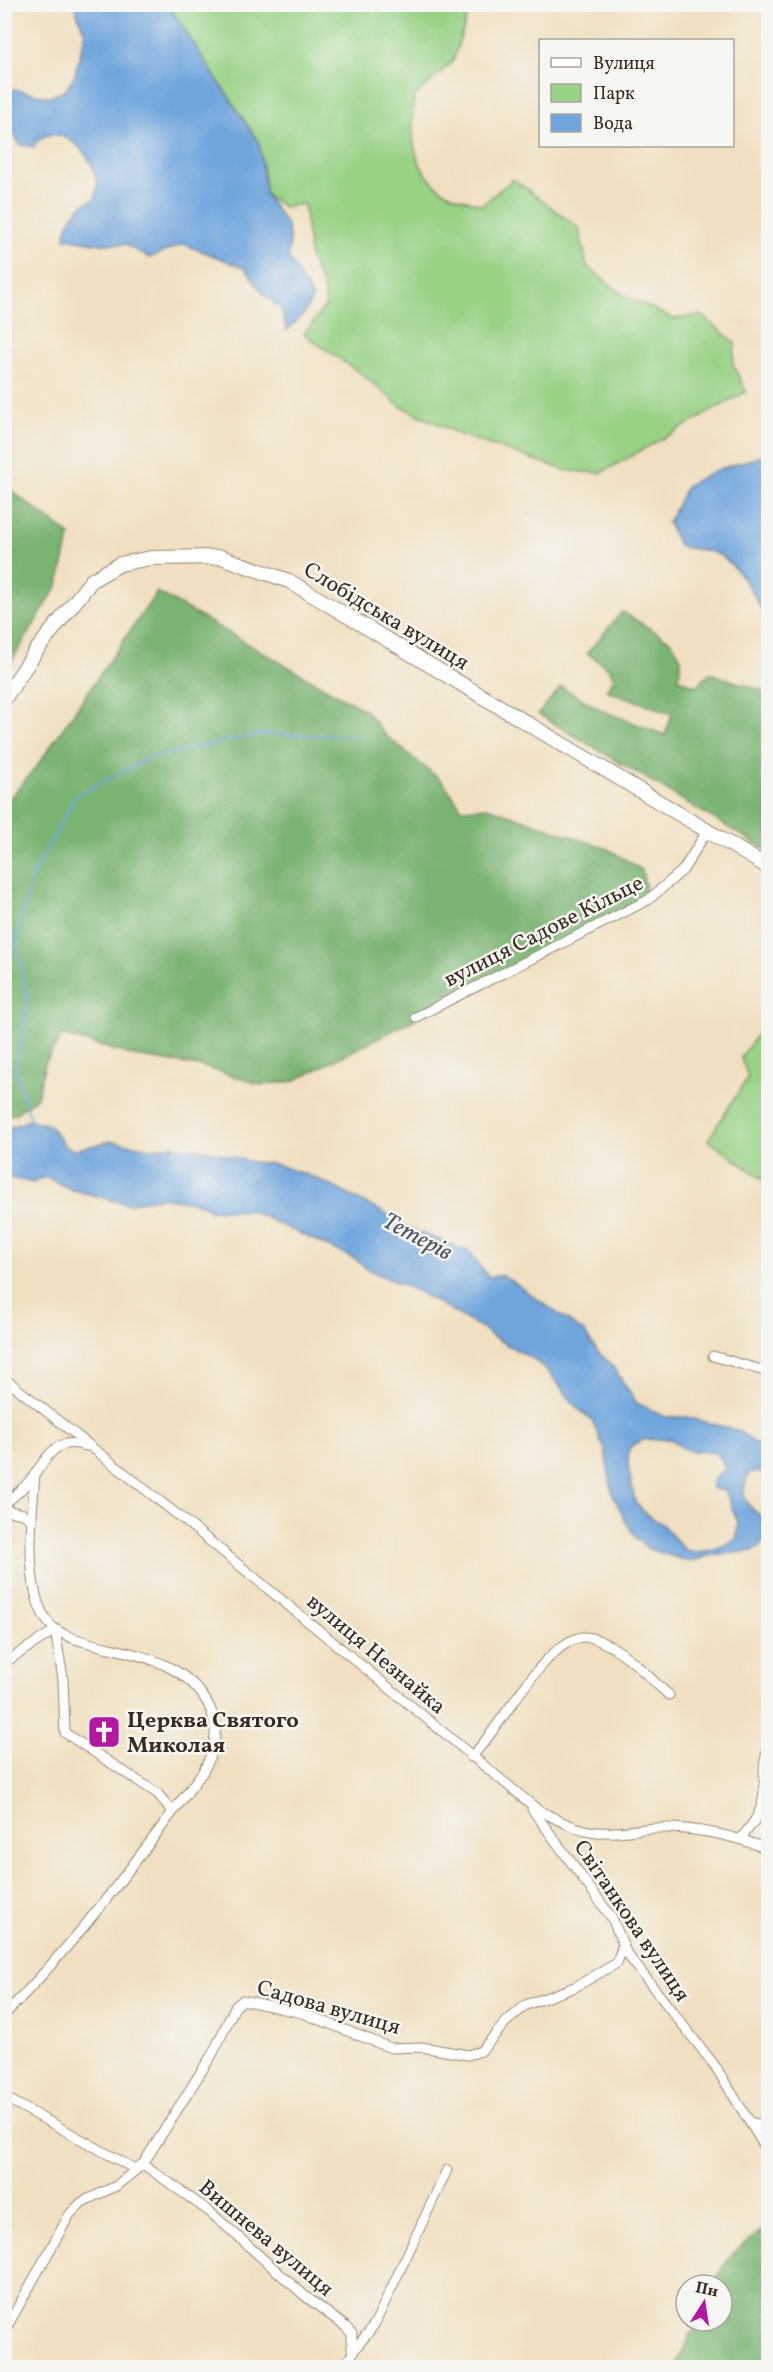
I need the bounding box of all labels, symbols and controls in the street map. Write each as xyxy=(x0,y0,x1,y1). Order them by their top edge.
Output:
legend xyxy=(539,39,734,147)
text: Вулиця xyxy=(593,52,655,77)
text: Парк xyxy=(593,82,635,107)
text: Вода xyxy=(593,112,633,137)
street label: Слобідська вулиця xyxy=(297,555,474,679)
street label: вулиця Садове Кільце xyxy=(439,868,649,996)
water label: Тетерів xyxy=(376,1205,458,1270)
street label: вулиця Незнайка xyxy=(299,1587,452,1723)
place label: Церква Святого Миколая xyxy=(127,1706,299,1762)
church icon: Церква Святого Миколая xyxy=(86,1714,122,1750)
street label: Світанкова вулиця xyxy=(565,1834,697,2009)
street label: Садова вулиця xyxy=(253,1973,404,2044)
street label: Вишнева вулиця xyxy=(191,2173,340,2305)
north arrow xyxy=(674,2273,734,2333)
text: Пн xyxy=(693,2277,720,2303)

